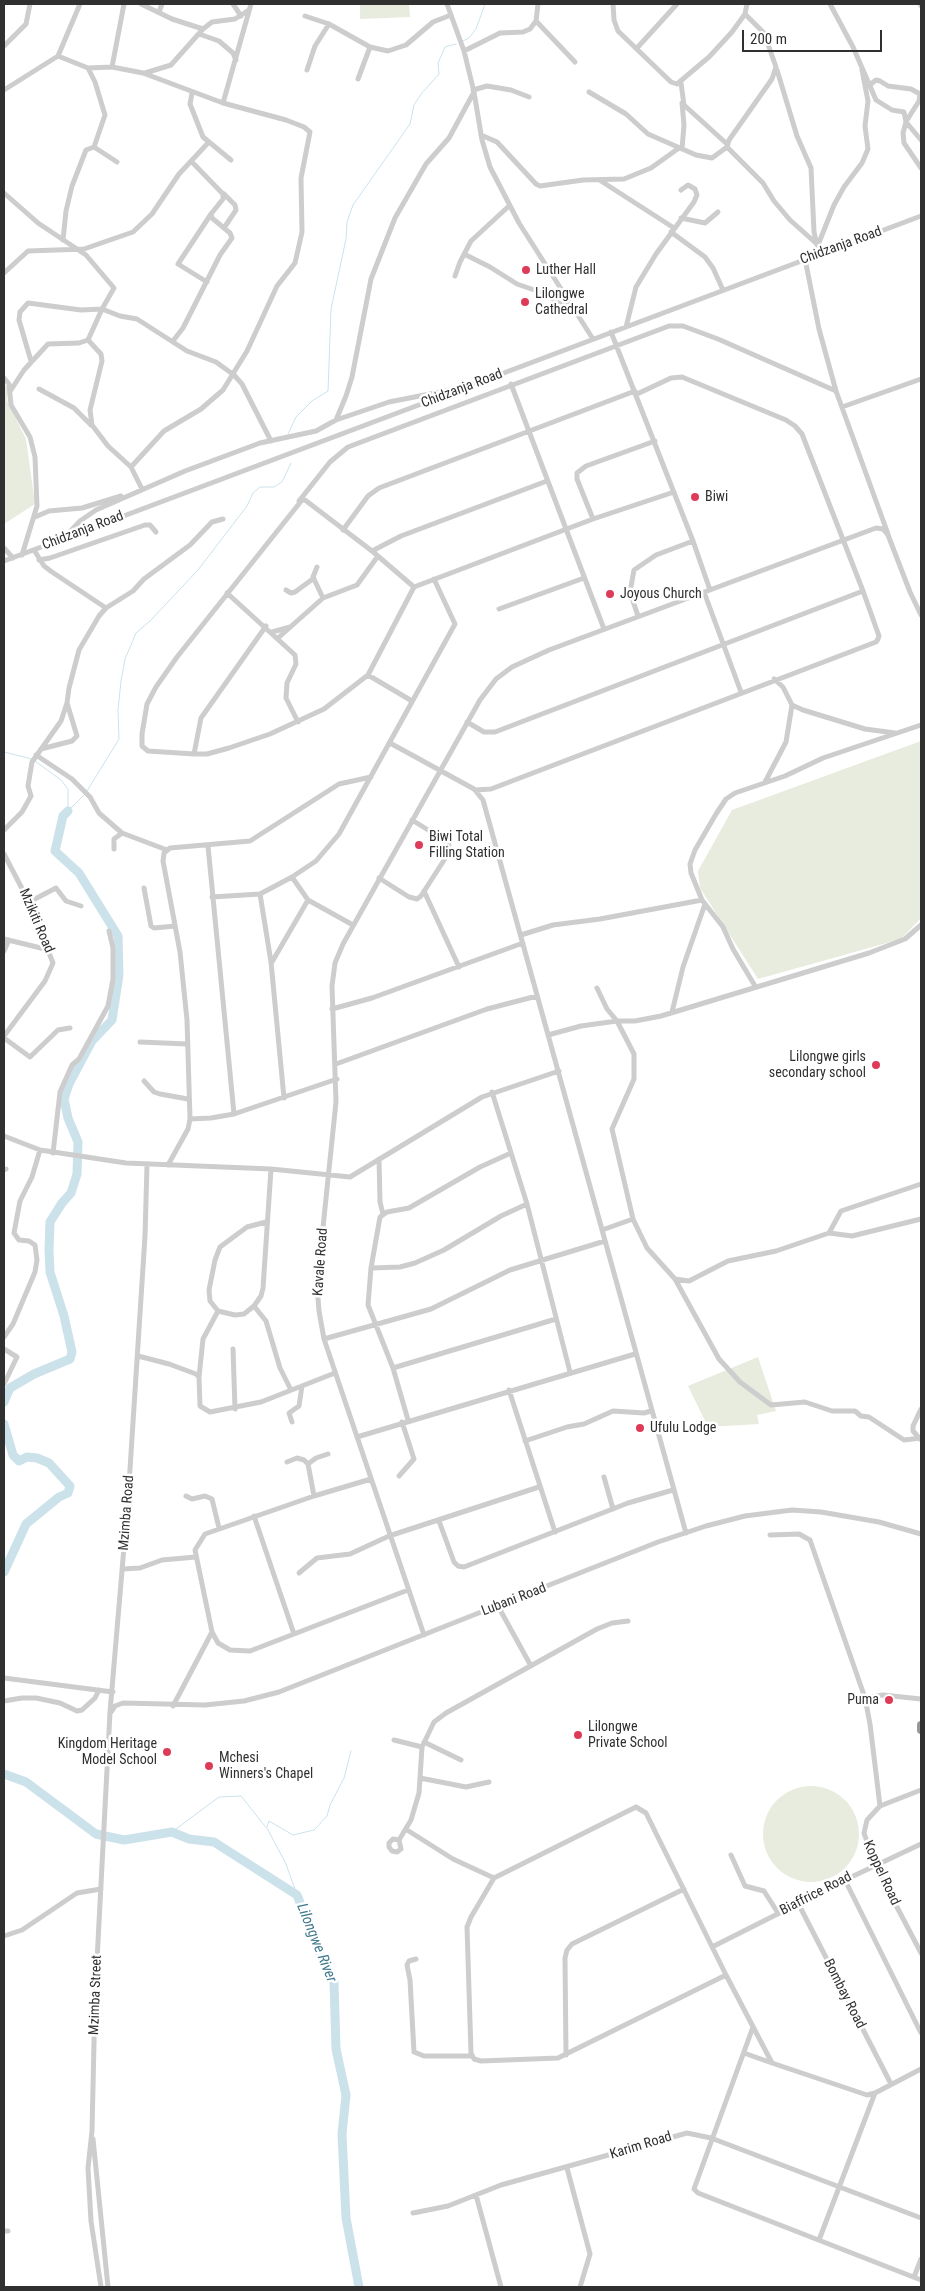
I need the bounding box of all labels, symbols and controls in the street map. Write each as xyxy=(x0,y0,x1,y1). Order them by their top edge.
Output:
scale bar xyxy=(745,20,885,52)
text: 200 m xyxy=(750,30,787,48)
street label: Chidzanja Road xyxy=(798,223,884,269)
place label: Luther Hall xyxy=(536,262,596,278)
marker: Luther Hall xyxy=(520,264,532,276)
place label: Lilongwe Cathedral xyxy=(535,286,588,318)
marker: Lilongwe Cathedral xyxy=(519,296,531,308)
street label: Chidzanja Road xyxy=(419,366,505,412)
place label: Biwi xyxy=(705,489,728,505)
marker: Biwi xyxy=(689,491,701,503)
street label: Chidzanja Road xyxy=(40,508,126,554)
place label: Joyous Church xyxy=(620,586,702,602)
marker: Joyous Church xyxy=(604,588,616,600)
place label: Biwi Total Filling Station xyxy=(429,829,505,862)
marker: Biwi Total Filling Station xyxy=(413,839,425,851)
street label: Mzikiti Road xyxy=(15,886,57,956)
place label: Lilongwe girls secondary school xyxy=(769,1049,866,1082)
marker: Lilongwe girls secondary school xyxy=(870,1059,882,1071)
street label: Kavale Road xyxy=(310,1228,332,1296)
place label: Ufulu Lodge xyxy=(650,1420,716,1436)
marker: Ufulu Lodge xyxy=(634,1422,646,1434)
street label: Mzimba Road xyxy=(116,1475,138,1551)
street label: Lubani Road xyxy=(479,1580,549,1620)
place label: Puma xyxy=(847,1692,879,1708)
marker: Puma xyxy=(883,1694,895,1706)
place label: Lilongwe Private School xyxy=(588,1719,668,1751)
marker: Lilongwe Private School xyxy=(572,1729,584,1741)
place label: Kingdom Heritage Model School xyxy=(58,1736,157,1768)
marker: Kingdom Heritage Model School xyxy=(161,1746,173,1758)
place label: Mchesi Winners's Chapel xyxy=(219,1750,313,1782)
marker: Mchesi Winners's Chapel xyxy=(203,1760,215,1772)
street label: Koppel Road xyxy=(859,1838,903,1908)
street label: Biaffrice Road xyxy=(777,1869,855,1919)
water label: Lilongwe River xyxy=(292,1901,340,1985)
street label: Mzimba Street xyxy=(86,1955,106,2035)
street label: Bombay Road xyxy=(819,1956,869,2032)
street label: Karim Road xyxy=(608,2129,674,2163)

